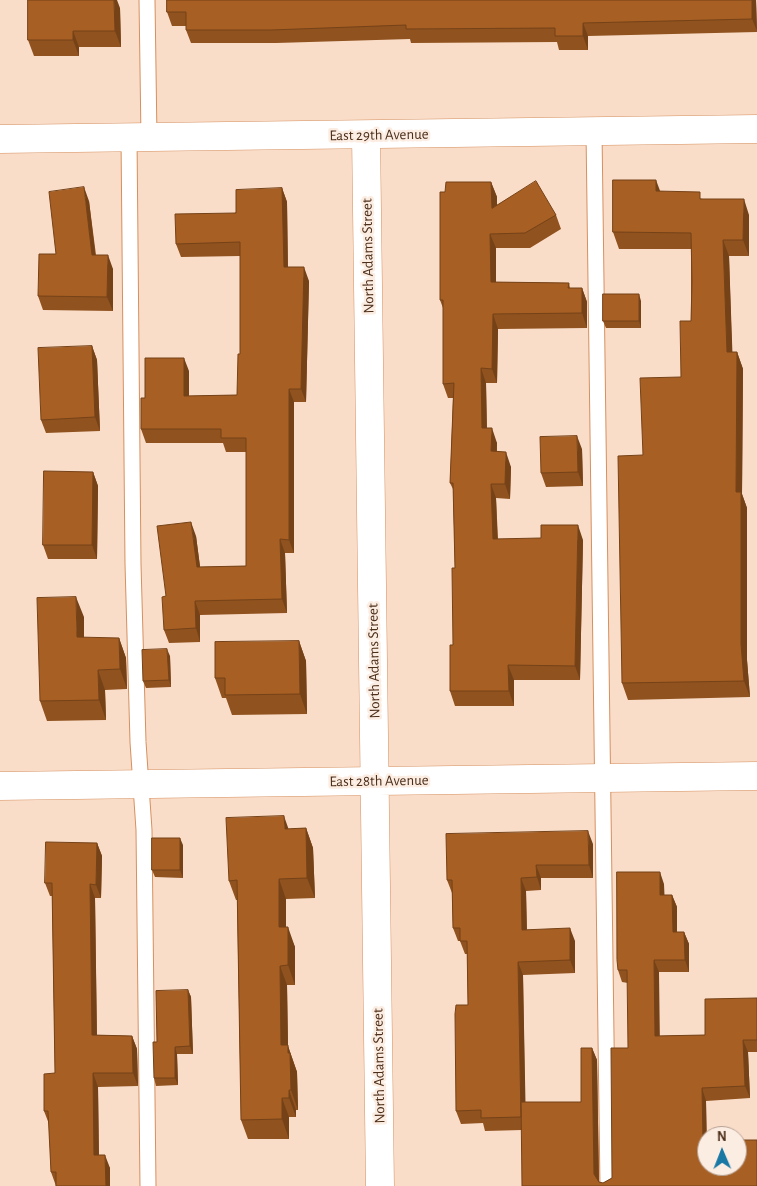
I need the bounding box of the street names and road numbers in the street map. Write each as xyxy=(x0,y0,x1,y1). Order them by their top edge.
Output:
street label: East 29th Avenue xyxy=(329,125,429,145)
street label: North Adams Street xyxy=(358,198,378,314)
street label: North Adams Street xyxy=(364,603,384,719)
street label: East 28th Avenue xyxy=(329,771,429,791)
street label: North Adams Street xyxy=(369,1008,389,1124)

